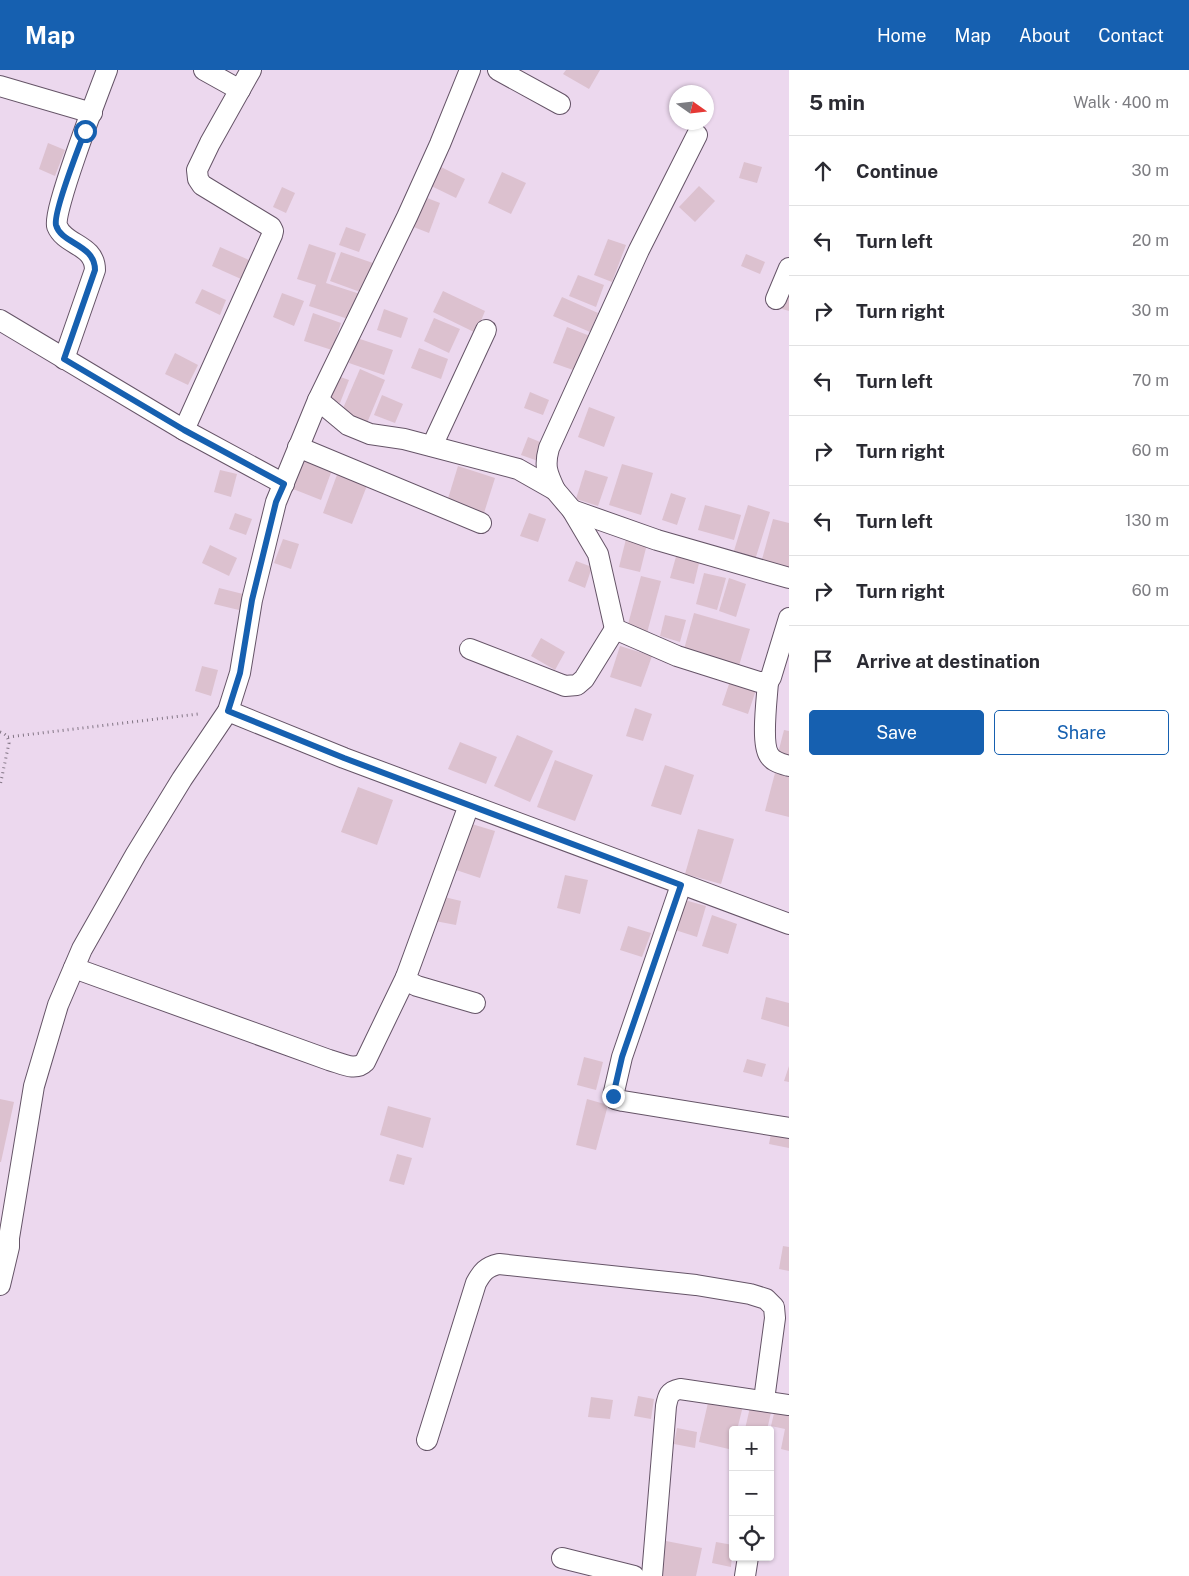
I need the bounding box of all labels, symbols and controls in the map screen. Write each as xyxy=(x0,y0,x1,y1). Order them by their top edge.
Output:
text: Map xyxy=(25,21,75,49)
text: Home xyxy=(877,25,927,46)
text: Map xyxy=(955,25,991,46)
text: About xyxy=(1019,25,1070,46)
text: Contact xyxy=(1098,25,1164,46)
north arrow xyxy=(669,85,714,130)
text: 5 min xyxy=(809,90,865,115)
text: Walk · 400 m xyxy=(1073,93,1169,112)
route start xyxy=(74,120,97,143)
icon: ahead xyxy=(809,157,837,185)
text: Continue xyxy=(856,160,938,182)
text: 30 m xyxy=(1132,161,1169,180)
icon: left xyxy=(809,227,837,255)
text: Turn left xyxy=(856,230,933,252)
text: 20 m xyxy=(1132,231,1169,250)
icon: right xyxy=(809,297,837,325)
text: Turn right xyxy=(856,300,945,322)
text: 30 m xyxy=(1132,301,1169,320)
icon: left xyxy=(809,367,837,395)
text: Turn left xyxy=(856,370,933,392)
text: 70 m xyxy=(1132,371,1169,390)
icon: right xyxy=(809,437,837,465)
text: Turn right xyxy=(856,440,945,462)
text: 60 m xyxy=(1132,441,1169,460)
icon: left xyxy=(809,507,837,535)
text: Turn left xyxy=(856,510,933,532)
text: 130 m xyxy=(1125,511,1169,530)
icon: right xyxy=(809,577,837,605)
text: Turn right xyxy=(856,580,945,602)
text: 60 m xyxy=(1132,581,1169,600)
icon: arrive xyxy=(809,647,837,675)
text: Arrive at destination xyxy=(856,650,1040,672)
button: Save xyxy=(809,710,984,755)
button: Share xyxy=(994,710,1169,755)
route end xyxy=(602,1085,625,1108)
map controls xyxy=(729,1426,774,1561)
button: + xyxy=(729,1426,774,1471)
button: − xyxy=(729,1471,774,1516)
button: locate xyxy=(729,1516,774,1561)

